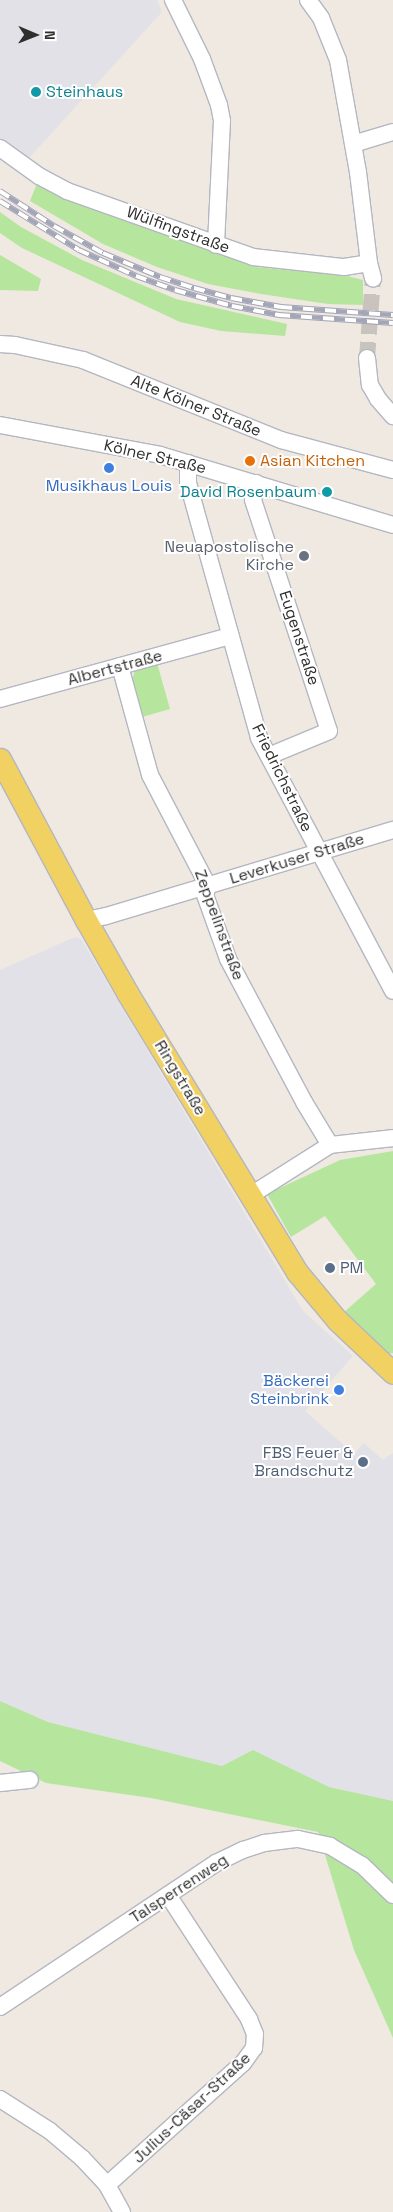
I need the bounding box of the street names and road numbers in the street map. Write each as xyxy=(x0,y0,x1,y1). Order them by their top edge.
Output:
street label: Wülfingstraße xyxy=(124,202,232,258)
street label: Alte Kölner Straße xyxy=(128,371,264,441)
street label: Kölner Straße xyxy=(102,436,208,478)
street label: Eugenstraße xyxy=(275,588,323,688)
street label: Albertstraße xyxy=(66,646,164,690)
street label: Friedrichstraße xyxy=(248,721,316,835)
street label: Leverkuser Straße xyxy=(227,829,367,889)
street label: Zeppelinstraße xyxy=(190,867,248,983)
street label: Ringstraße xyxy=(150,1037,210,1119)
street label: Talsperrenweg xyxy=(127,1850,231,1928)
street label: Julius-Cäsar-Straße xyxy=(129,2049,255,2167)

